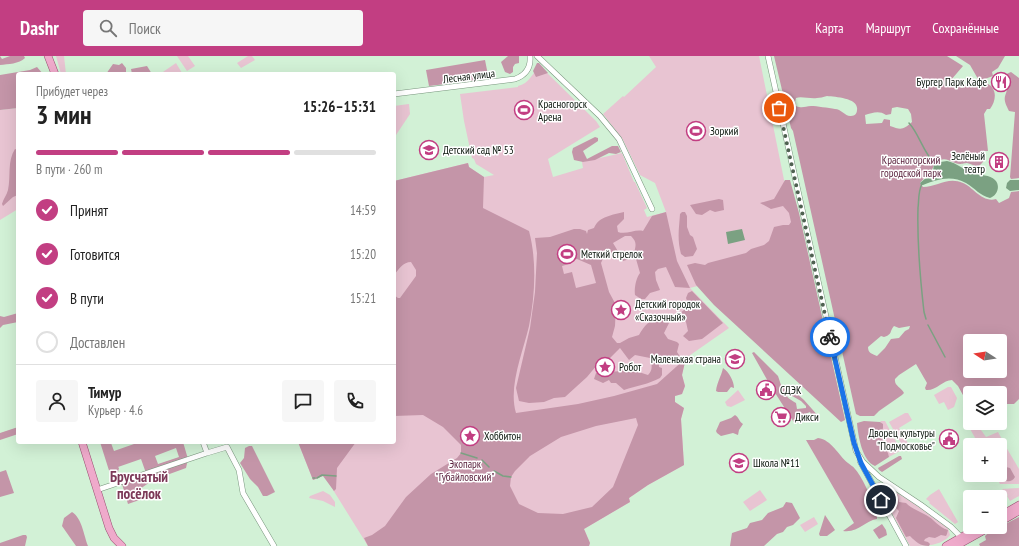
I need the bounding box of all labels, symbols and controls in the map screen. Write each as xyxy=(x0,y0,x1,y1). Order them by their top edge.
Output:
search box xyxy=(83,10,363,46)
text: Dashr xyxy=(20,16,59,40)
icon: search xyxy=(97,17,119,39)
text: Поиск xyxy=(129,19,161,38)
text: Карта xyxy=(815,19,844,37)
text: Маршрут xyxy=(866,19,910,37)
text: Сохранённые xyxy=(932,19,999,37)
street label: Лесная улица xyxy=(441,66,496,86)
restaurant icon: Бургер Парк Кафе xyxy=(990,71,1012,93)
place label: Бургер Парк Кафе xyxy=(916,75,987,89)
text: Прибудет через xyxy=(36,83,108,100)
pin xyxy=(762,91,796,125)
text: 15:26–15:31 xyxy=(303,97,376,116)
place label: Красногорск Арена xyxy=(538,97,588,124)
icon: bag xyxy=(768,97,790,119)
text: 3 мин xyxy=(36,98,91,131)
sports icon: Красногорск Арена xyxy=(513,99,535,121)
sports icon: Зоркий xyxy=(685,120,707,142)
place label: Зоркий xyxy=(710,124,738,138)
school or university icon: Детский сад № 53 xyxy=(418,139,440,161)
place label: Детский сад № 53 xyxy=(443,143,514,157)
place label: Зелёный театр xyxy=(951,149,985,176)
building icon: Зелёный театр xyxy=(988,151,1010,173)
park label: Красногорский городской парк xyxy=(881,153,942,180)
text: В пути · 260 m xyxy=(36,161,102,178)
icon: check xyxy=(36,199,58,221)
text: Принят xyxy=(70,201,108,220)
text: 14:59 xyxy=(350,202,376,219)
icon: check xyxy=(36,243,58,265)
sports icon: Меткий стрелок xyxy=(556,243,578,265)
text: Готовится xyxy=(70,245,120,264)
text: 15:20 xyxy=(350,246,376,263)
place label: Меткий стрелок xyxy=(581,247,643,261)
icon: check xyxy=(36,287,58,309)
text: В пути xyxy=(70,289,104,308)
text: 15:21 xyxy=(350,290,376,307)
place label: Детский городок «Сказочный» xyxy=(635,297,701,324)
place icon: Детский городок «Сказочный» xyxy=(610,299,632,321)
courier xyxy=(810,317,850,357)
icon: bike xyxy=(819,326,841,348)
text: Доставлен xyxy=(70,333,125,352)
north arrow xyxy=(963,334,1007,378)
map controls xyxy=(963,334,1007,534)
school or university icon: Маленькая страна xyxy=(724,348,746,370)
place label: Маленькая страна xyxy=(651,352,721,366)
place icon: Робот xyxy=(594,356,616,378)
place label: Робот xyxy=(619,360,642,374)
public building icon: СДЭК xyxy=(755,379,777,401)
button: person xyxy=(36,380,78,422)
button: chat xyxy=(282,380,324,422)
button: phone xyxy=(334,380,376,422)
text: Тимур xyxy=(88,383,121,402)
place label: СДЭК xyxy=(780,383,802,397)
button: layers xyxy=(963,386,1007,430)
text: Курьер · 4.6 xyxy=(88,402,143,419)
supermarket icon: Дикси xyxy=(770,406,792,428)
place label: Дикси xyxy=(795,410,819,424)
place icon: Хоббитон xyxy=(459,425,481,447)
place label: Дворец культуры "Подмосковье" xyxy=(868,426,935,453)
public building icon: Дворец культуры "Подмосковье" xyxy=(938,428,960,450)
place label: Хоббитон xyxy=(484,429,521,443)
button: + xyxy=(963,438,1007,482)
school or university icon: Школа №11 xyxy=(728,452,750,474)
place label: Школа №11 xyxy=(753,456,800,470)
park label: Экопарк "Губайловский" xyxy=(436,457,494,484)
district label: Брусчатый посёлок xyxy=(110,467,168,503)
pin xyxy=(864,483,898,517)
icon: home xyxy=(870,489,892,511)
button: − xyxy=(963,490,1007,534)

